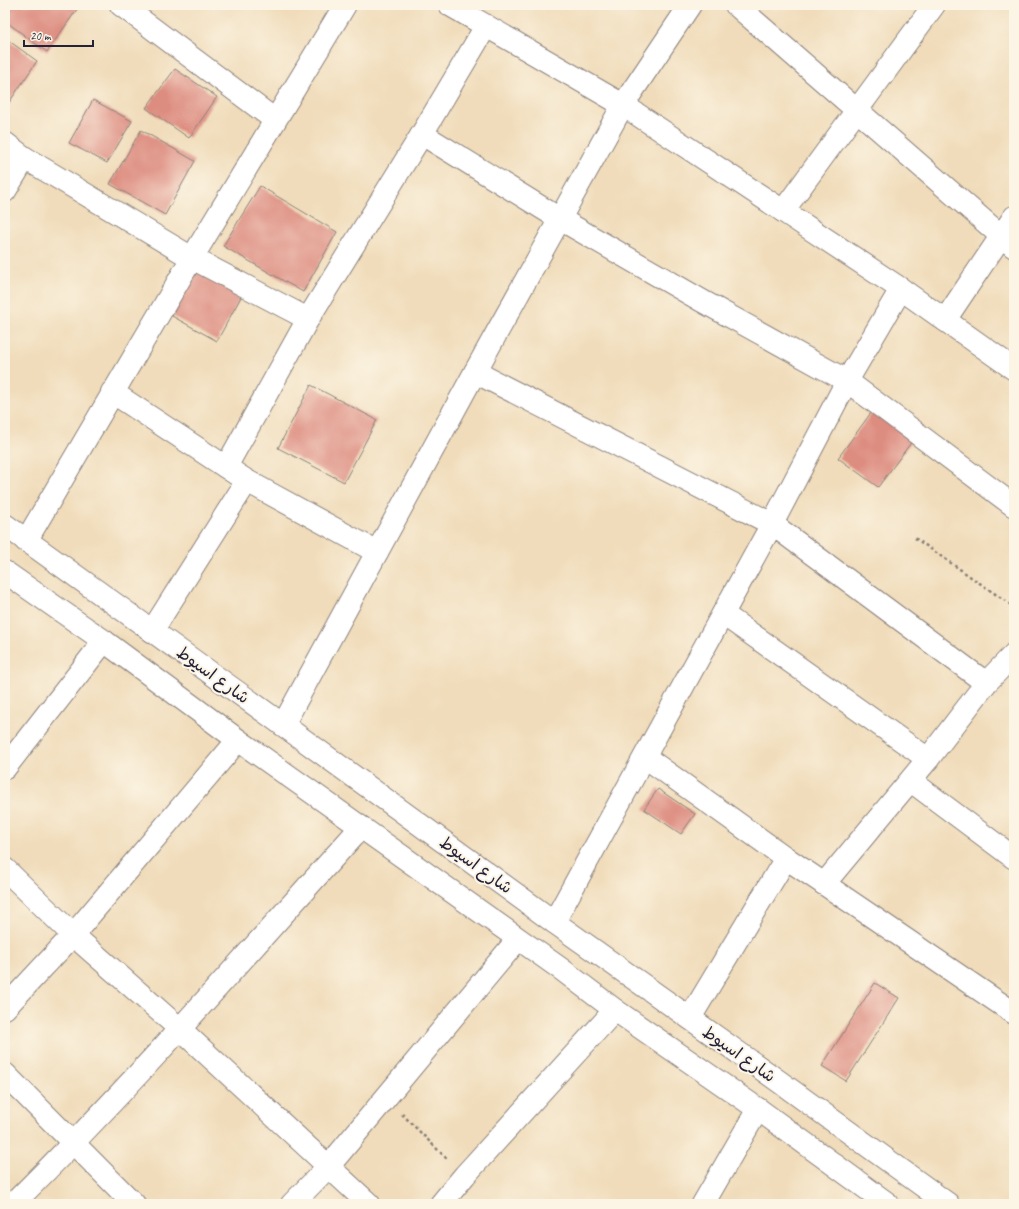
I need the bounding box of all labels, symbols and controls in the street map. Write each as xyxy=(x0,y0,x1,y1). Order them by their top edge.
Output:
scale bar xyxy=(24,22,93,48)
text: 20 m xyxy=(30,28,52,44)
street label: شارع اسيوط xyxy=(172,642,253,709)
street label: شارع اسيوط xyxy=(435,832,516,899)
street label: شارع اسيوط xyxy=(698,1021,780,1088)

